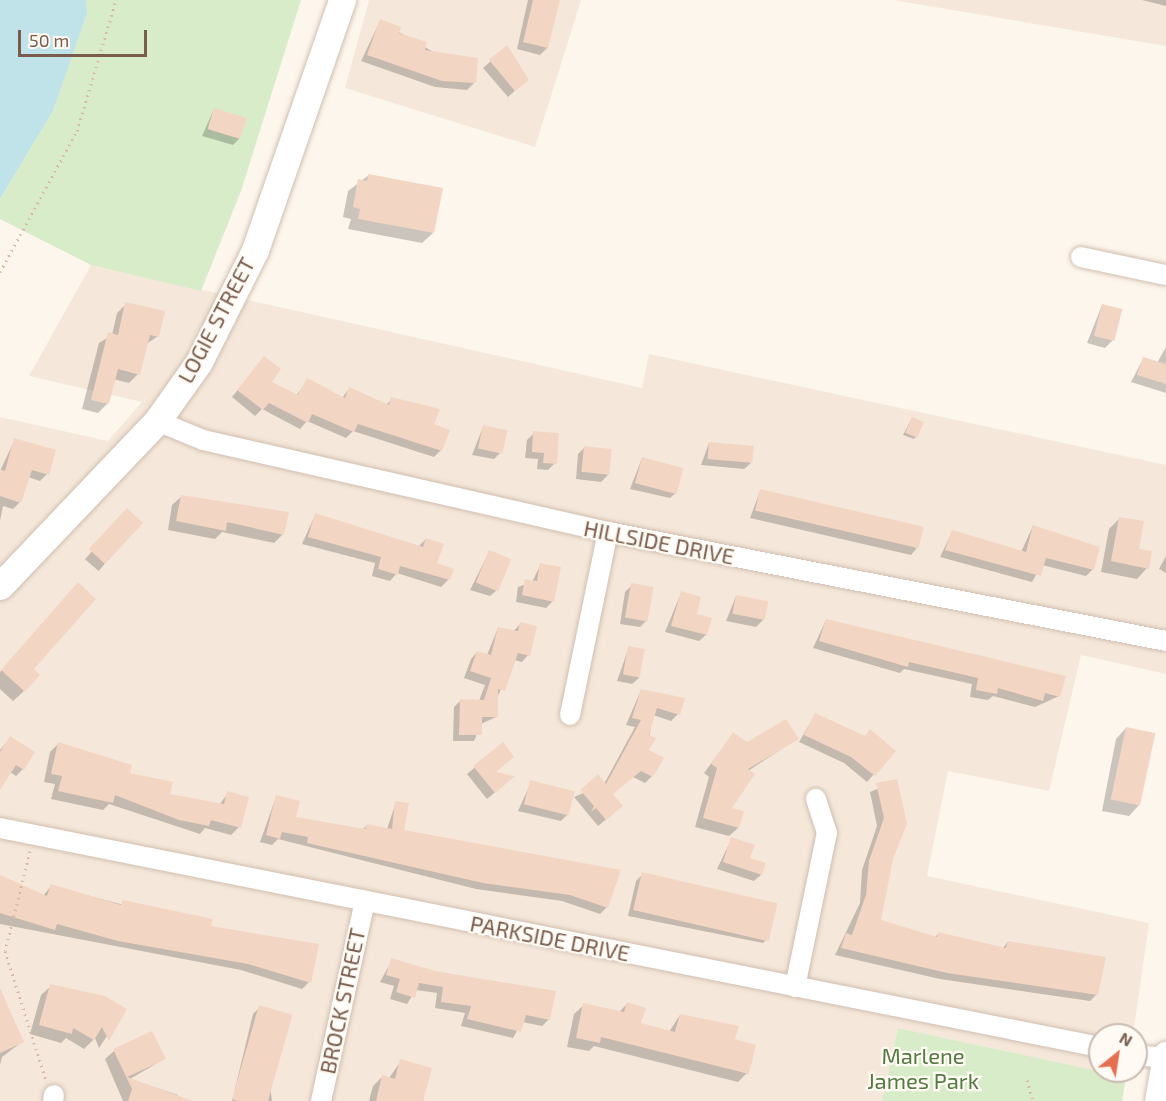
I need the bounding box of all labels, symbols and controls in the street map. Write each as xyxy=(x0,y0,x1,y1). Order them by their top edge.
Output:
scale bar xyxy=(21,18,150,56)
text: 50 m xyxy=(29,29,69,51)
street label: LOGIE STREET xyxy=(172,253,260,387)
street label: HILLSIDE DRIVE xyxy=(582,514,736,570)
street label: PARKSIDE DRIVE xyxy=(468,910,632,966)
street label: BROCK STREET xyxy=(314,926,370,1076)
north arrow xyxy=(1088,1023,1148,1083)
text: N xyxy=(1116,1028,1136,1050)
park label: Marlene James Park xyxy=(867,1042,979,1094)

